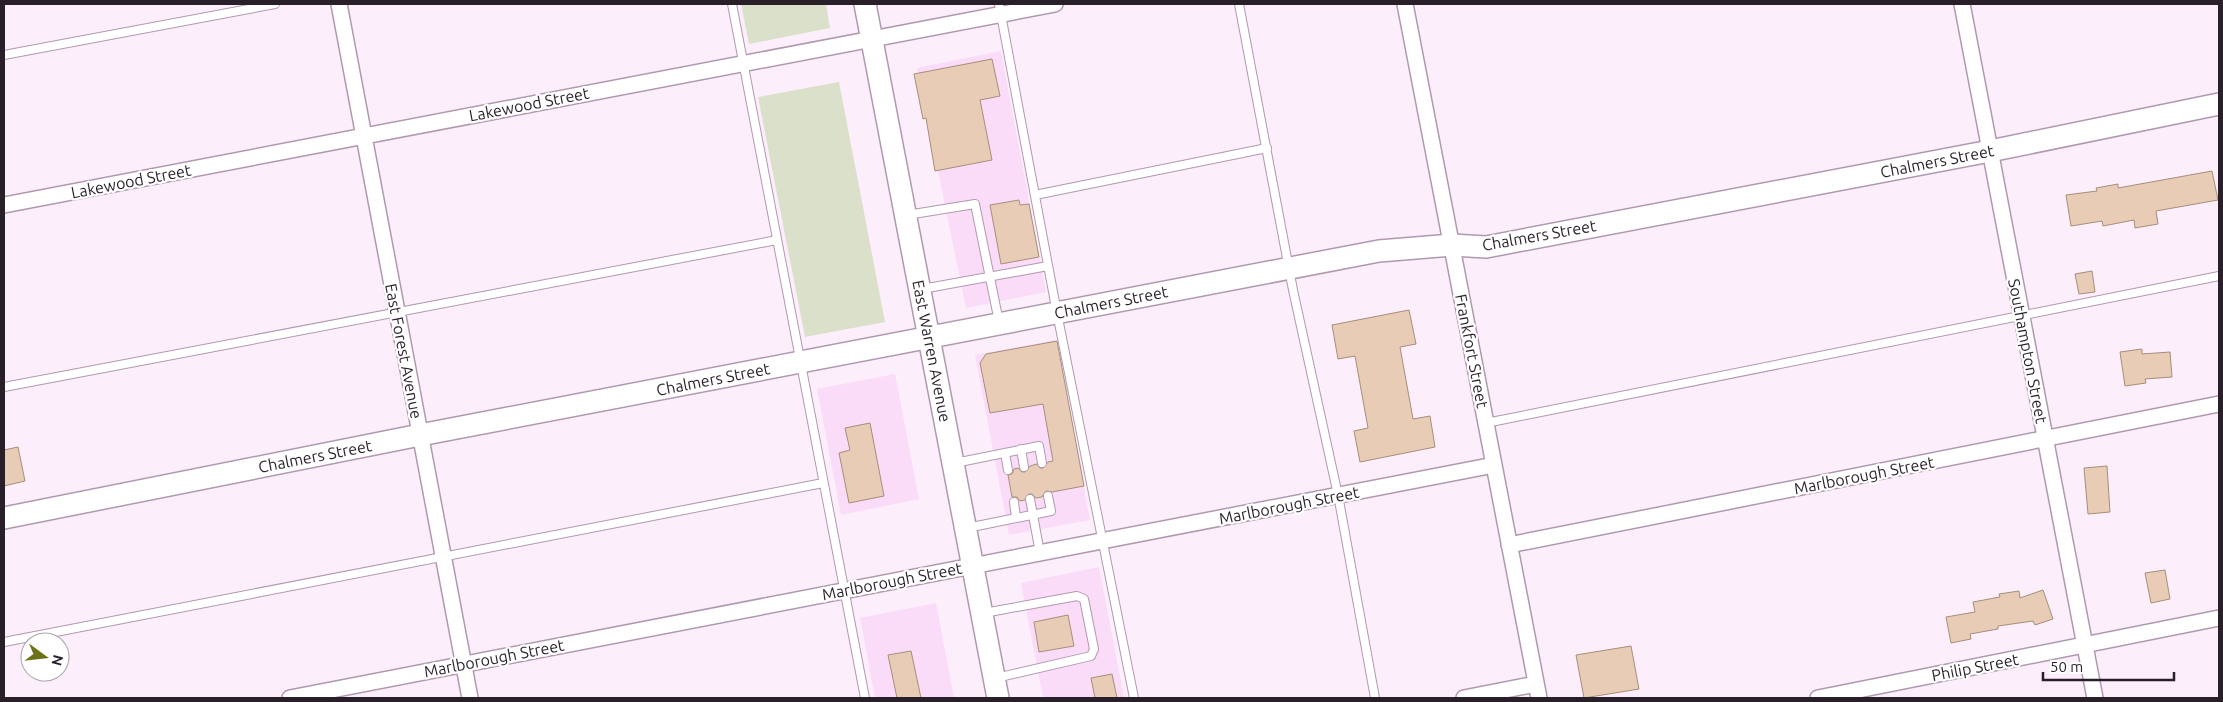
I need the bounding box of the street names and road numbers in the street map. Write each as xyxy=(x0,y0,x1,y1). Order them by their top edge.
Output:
street label: Lakewood Street xyxy=(467,83,591,124)
street label: Chalmers Street xyxy=(1879,141,1996,181)
street label: Lakewood Street xyxy=(69,160,193,201)
street label: Chalmers Street xyxy=(1481,216,1598,254)
street label: Southampton Street xyxy=(2005,277,2051,425)
street label: East Warren Avenue xyxy=(909,278,955,424)
street label: East Forest Avenue xyxy=(382,282,426,420)
street label: Chalmers Street xyxy=(1053,282,1170,322)
street label: Frankfort Street xyxy=(1452,292,1492,410)
street label: Chalmers Street xyxy=(655,359,772,399)
street label: Chalmers Street xyxy=(257,436,374,476)
street label: Marlborough Street xyxy=(1792,452,1936,497)
street label: Marlborough Street xyxy=(1217,482,1361,527)
street label: Marlborough Street xyxy=(820,558,964,603)
street label: Marlborough Street xyxy=(422,635,566,680)
street label: Philip Street xyxy=(1930,650,2021,684)

